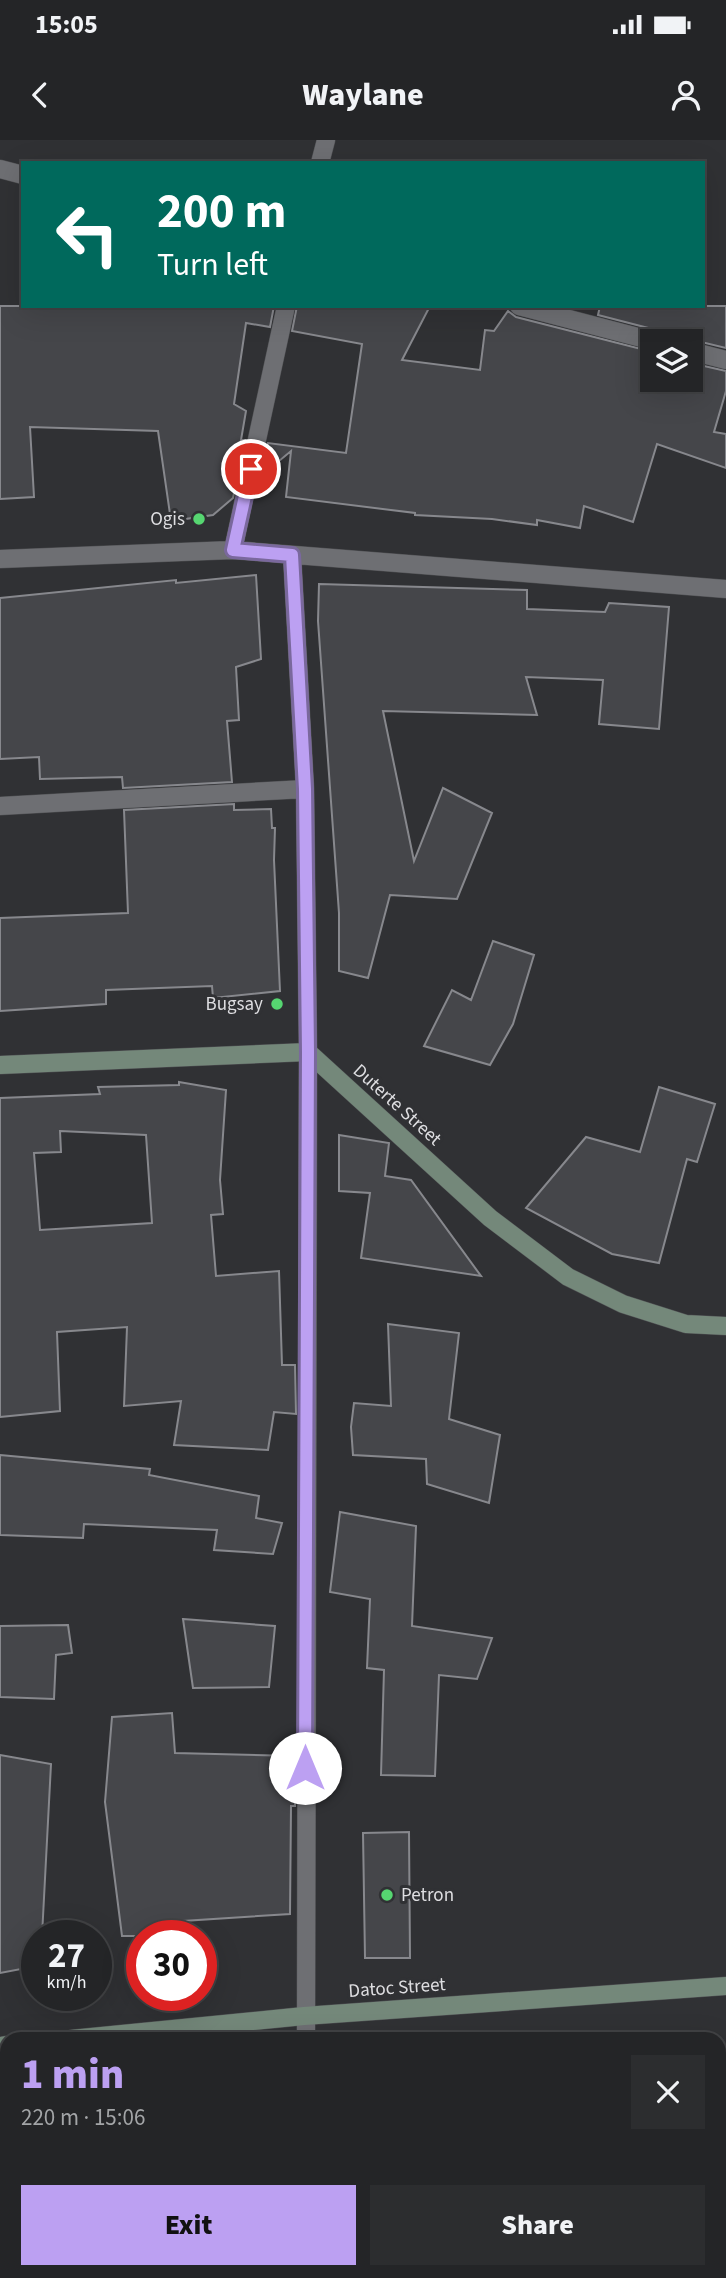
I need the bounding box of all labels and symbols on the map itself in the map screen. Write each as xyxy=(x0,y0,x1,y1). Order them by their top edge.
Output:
pin xyxy=(221,439,281,499)
place label: Ogis xyxy=(150,506,185,533)
marker: Ogis xyxy=(191,511,207,527)
place label: Bugsay xyxy=(206,991,263,1018)
marker: Bugsay xyxy=(269,996,285,1012)
street label: Duterte Street xyxy=(347,1058,448,1153)
position arrow xyxy=(268,1731,342,1805)
place label: Petron xyxy=(401,1882,454,1909)
marker: Petron xyxy=(379,1887,395,1903)
speed limit sign: 30 xyxy=(126,1920,217,2011)
street label: Datoc Street xyxy=(347,1971,447,2005)

